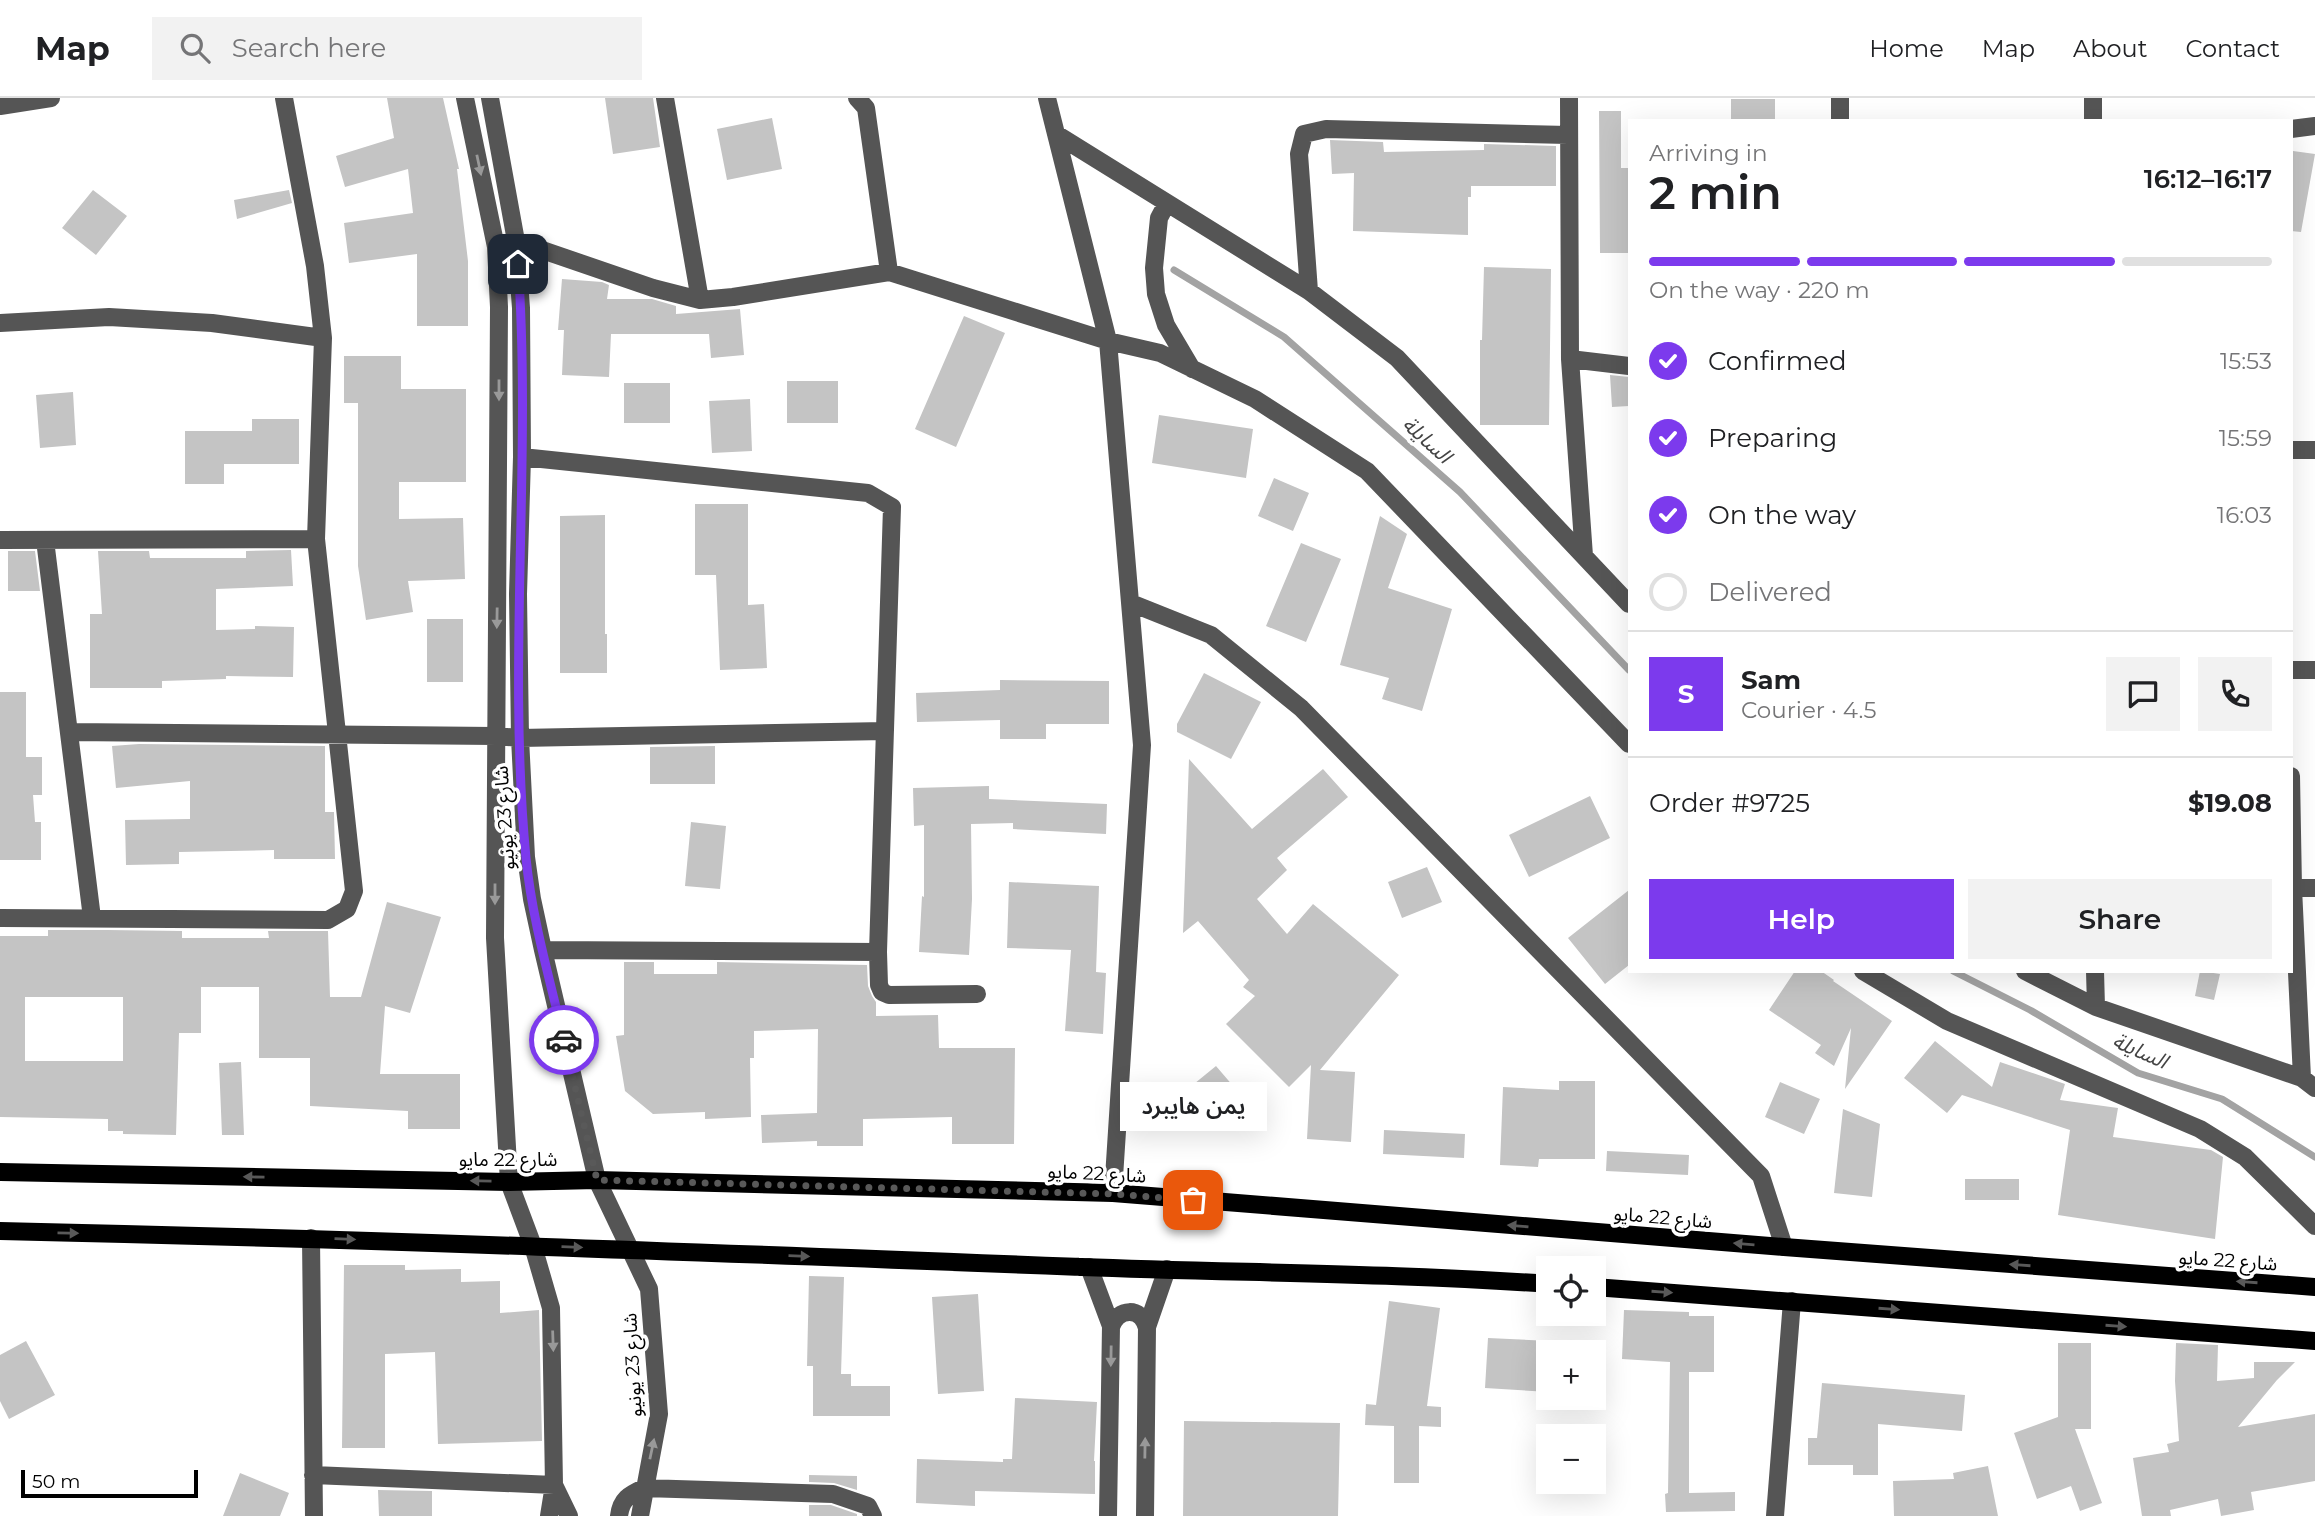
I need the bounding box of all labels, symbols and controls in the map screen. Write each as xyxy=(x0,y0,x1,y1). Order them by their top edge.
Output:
search box xyxy=(152,17,642,80)
text: Map xyxy=(35,28,110,68)
icon: search xyxy=(176,29,214,67)
text: Search here xyxy=(232,32,386,64)
text: Home xyxy=(1869,34,1944,63)
text: Map xyxy=(1982,34,2035,63)
text: About xyxy=(2073,34,2147,63)
text: Contact xyxy=(2185,34,2280,63)
text: Arriving in xyxy=(1649,139,1768,167)
one-way arrow xyxy=(473,154,484,176)
text: 16:12–16:17 xyxy=(2144,163,2272,195)
text: 2 min xyxy=(1649,164,1782,221)
pin xyxy=(488,234,548,294)
icon: home xyxy=(499,245,537,283)
text: On the way · 220 m xyxy=(1649,276,1870,304)
icon: check xyxy=(1649,342,1687,380)
text: Confirmed xyxy=(1708,345,1847,377)
text: 15:53 xyxy=(2220,347,2272,375)
one-way arrow xyxy=(493,380,505,402)
water label: السايلة xyxy=(1398,411,1458,469)
icon: check xyxy=(1649,419,1687,457)
text: Preparing xyxy=(1708,422,1837,454)
text: 15:59 xyxy=(2219,424,2272,452)
icon: check xyxy=(1649,496,1687,534)
text: On the way xyxy=(1708,499,1856,531)
text: 16:03 xyxy=(2217,501,2272,529)
text: Delivered xyxy=(1708,576,1832,608)
one-way arrow xyxy=(491,607,502,629)
button: chat xyxy=(2106,657,2180,731)
button: phone xyxy=(2198,657,2272,731)
text: Sam xyxy=(1741,664,1801,696)
text: S xyxy=(1678,678,1694,710)
text: Courier · 4.5 xyxy=(1741,696,1876,724)
street label: شارع 23 يونيو xyxy=(489,765,522,871)
text: Order #9725 xyxy=(1649,787,1810,819)
text: $19.08 xyxy=(2188,787,2272,819)
button: Help xyxy=(1649,879,1954,959)
button: Share xyxy=(1968,879,2272,959)
one-way arrow xyxy=(489,884,501,906)
courier xyxy=(529,1005,599,1075)
icon: car xyxy=(545,1021,583,1059)
water label: السايلة xyxy=(2109,1027,2173,1074)
callout: يمن هايبرد xyxy=(1120,1081,1266,1130)
text: يمن هايبرد xyxy=(1141,1092,1246,1120)
street label: شارع 22 مايو xyxy=(459,1148,557,1173)
street label: شارع 22 مايو xyxy=(1047,1159,1147,1190)
pin xyxy=(1163,1170,1223,1230)
one-way arrow xyxy=(242,1171,264,1183)
one-way arrow xyxy=(470,1175,492,1187)
icon: bag xyxy=(1174,1181,1212,1219)
street label: شارع 22 مايو xyxy=(1613,1202,1713,1235)
one-way arrow xyxy=(1506,1220,1528,1231)
one-way arrow xyxy=(57,1227,79,1238)
one-way arrow xyxy=(334,1233,356,1244)
one-way arrow xyxy=(1733,1238,1755,1249)
one-way arrow xyxy=(561,1241,583,1253)
street label: شارع 22 مايو xyxy=(2178,1246,2278,1277)
one-way arrow xyxy=(789,1250,811,1261)
map controls xyxy=(1536,1256,1606,1494)
button: locate xyxy=(1536,1256,1606,1326)
one-way arrow xyxy=(2009,1259,2031,1270)
one-way arrow xyxy=(2236,1276,2258,1287)
one-way arrow xyxy=(1652,1287,1674,1298)
one-way arrow xyxy=(1878,1304,1900,1315)
street label: شارع 23 يونيو xyxy=(618,1312,649,1418)
one-way arrow xyxy=(2105,1321,2127,1332)
one-way arrow xyxy=(547,1330,558,1352)
button: + xyxy=(1536,1340,1606,1410)
one-way arrow xyxy=(1105,1345,1116,1367)
button: − xyxy=(1536,1424,1606,1494)
one-way arrow xyxy=(1140,1437,1151,1459)
one-way arrow xyxy=(646,1438,657,1460)
scale bar xyxy=(21,1467,198,1499)
text: 50 m xyxy=(32,1470,80,1493)

